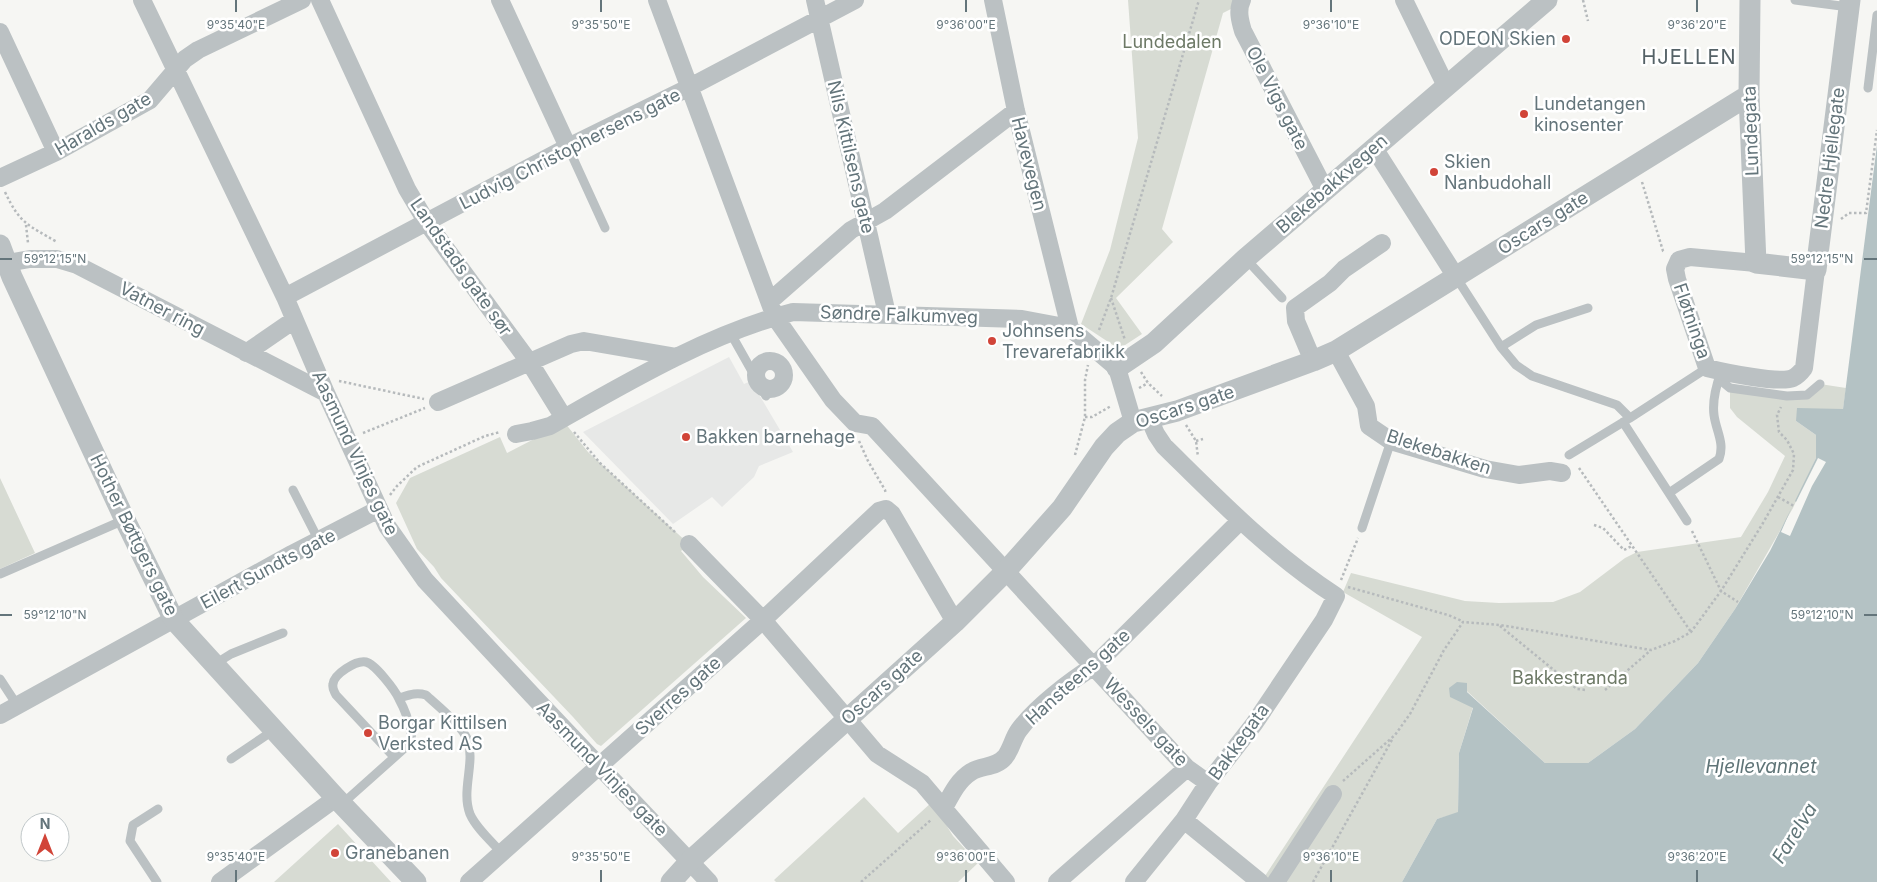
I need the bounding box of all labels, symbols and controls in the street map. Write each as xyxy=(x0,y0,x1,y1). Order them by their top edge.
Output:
text: 9°35'40"E xyxy=(207,17,265,32)
text: 9°35'50"E xyxy=(572,17,630,32)
text: 9°36'00"E xyxy=(936,17,996,32)
text: 9°36'10"E xyxy=(1303,17,1359,32)
text: 9°36'20"E xyxy=(1667,17,1727,32)
place label: ODEON Skien xyxy=(1439,28,1556,49)
park label: Lundedalen xyxy=(1122,31,1222,52)
marker: ODEON Skien xyxy=(1560,33,1572,45)
street label: Ole Vigs gate xyxy=(1242,42,1313,153)
district label: HJELLEN xyxy=(1641,45,1737,69)
street label: Nils Kittilsens gate xyxy=(824,78,879,235)
street label: Ludvig Christophersens gate xyxy=(456,84,684,214)
street label: Lundegata xyxy=(1738,86,1763,176)
street label: Nedre Hjellegate xyxy=(1810,86,1849,230)
street label: Haralds gate xyxy=(51,88,155,160)
place label: Lundetangen kinosenter xyxy=(1534,93,1646,135)
marker: Lundetangen kinosenter xyxy=(1518,108,1530,120)
street label: Havevegen xyxy=(1008,115,1051,213)
street label: Blekebakkvegen xyxy=(1272,130,1391,238)
place label: Skien Nanbudohall xyxy=(1444,151,1551,193)
marker: Skien Nanbudohall xyxy=(1428,166,1440,178)
street label: Oscars gate xyxy=(1494,187,1592,259)
street label: Landstads gate sør xyxy=(406,194,517,340)
text: 59°12'15"N xyxy=(24,251,86,266)
text: 59°12'15"N xyxy=(1791,251,1853,266)
street label: Vatner ring xyxy=(116,277,208,340)
street label: Fløtninga xyxy=(1670,280,1715,361)
street label: Søndre Falkumveg xyxy=(820,301,978,328)
place label: Johnsens Trevarefabrikk xyxy=(1002,320,1125,362)
marker: Johnsens Trevarefabrikk xyxy=(986,335,998,347)
street label: Aasmund Vinjes gate xyxy=(308,367,403,538)
street label: Oscars gate xyxy=(1133,381,1237,432)
street label: Blekebakken xyxy=(1384,425,1494,478)
place label: Bakken barnehage xyxy=(696,426,855,447)
marker: Bakken barnehage xyxy=(680,431,692,443)
street label: Hother Bøttgers gate xyxy=(86,451,183,619)
street label: Eilert Sundts gate xyxy=(197,524,339,613)
text: 59°12'10"N xyxy=(23,607,87,622)
text: 59°12'10"N xyxy=(1790,607,1854,622)
street label: Hansteens gate xyxy=(1021,624,1134,729)
street label: Oscars gate xyxy=(837,645,927,729)
street label: Sverres gate xyxy=(631,652,725,739)
park label: Bakkestranda xyxy=(1512,667,1628,688)
street label: Wessels gate xyxy=(1100,673,1193,770)
street label: Aasmund Vinjes gate xyxy=(533,697,672,840)
street label: Bakkegata xyxy=(1204,700,1273,784)
place label: Borgar Kittilsen Verksted AS xyxy=(378,712,507,754)
marker: Borgar Kittilsen Verksted AS xyxy=(362,727,374,739)
water label: Hjellevannet xyxy=(1705,755,1817,778)
water label: Farelva xyxy=(1767,799,1822,868)
north arrow xyxy=(20,812,70,862)
text: N xyxy=(40,815,50,832)
place label: Granebanen xyxy=(345,842,450,863)
marker: Granebanen xyxy=(329,847,341,859)
text: 9°35'40"E xyxy=(207,849,265,864)
text: 9°35'50"E xyxy=(572,849,630,864)
text: 9°36'00"E xyxy=(936,849,996,864)
text: 9°36'10"E xyxy=(1303,849,1359,864)
text: 9°36'20"E xyxy=(1667,849,1727,864)

